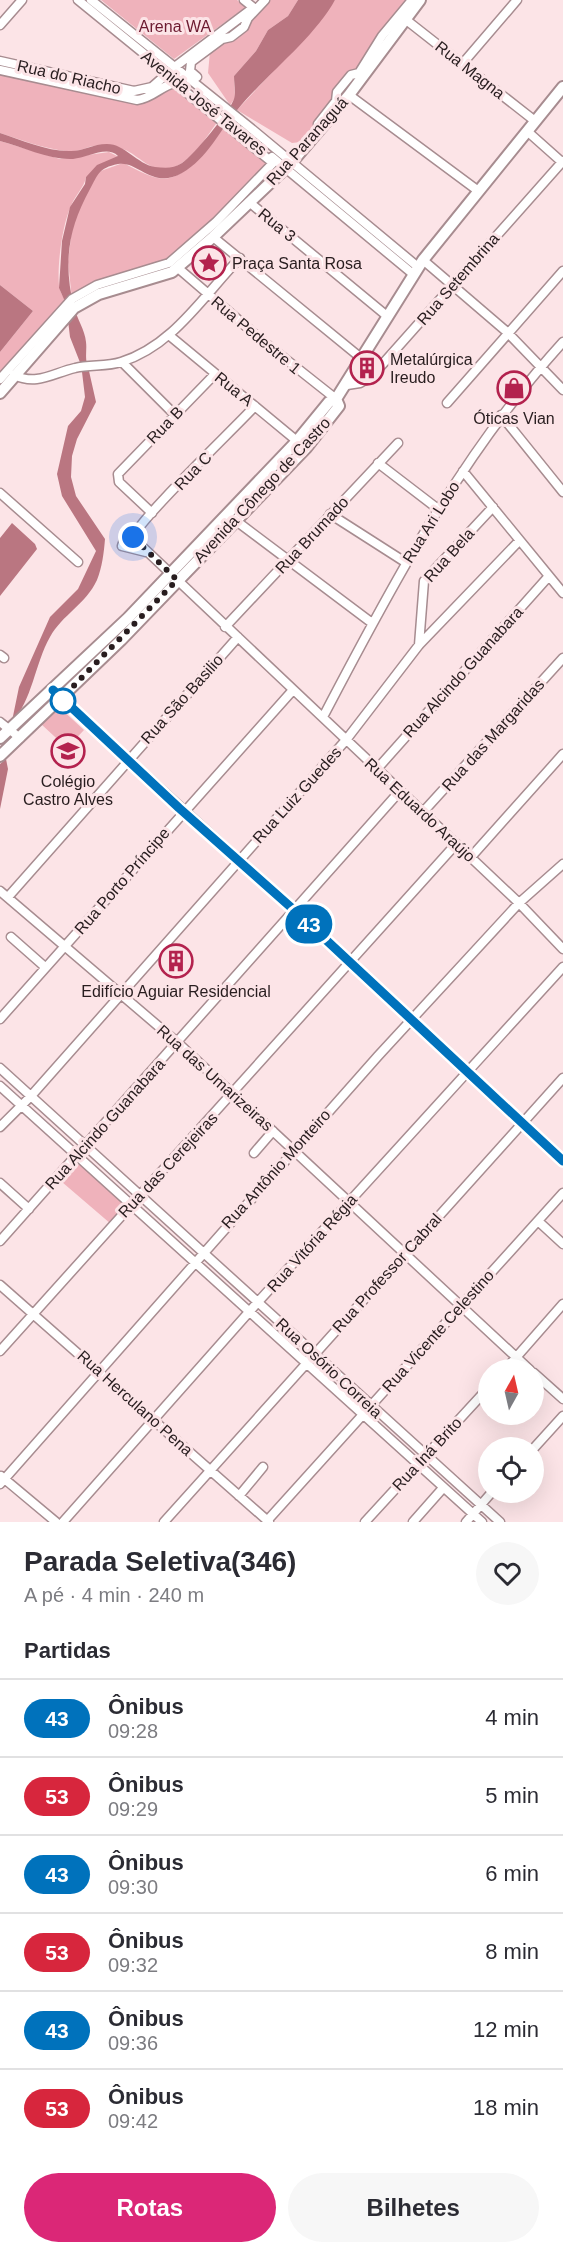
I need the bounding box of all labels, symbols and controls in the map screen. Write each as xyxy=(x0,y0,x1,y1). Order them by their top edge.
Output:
park label: Arena WA xyxy=(139,18,211,35)
street label: Rua Magna xyxy=(432,38,508,102)
street label: Avenida José Tavares xyxy=(138,47,270,159)
street label: Rua do Riacho xyxy=(16,57,123,97)
street label: Rua Paranaguá xyxy=(263,94,351,188)
street label: Rua 3 xyxy=(255,205,299,245)
street label: Rua Setembrina xyxy=(414,230,502,328)
place icon: Praça Santa Rosa xyxy=(191,245,227,281)
place label: Praça Santa Rosa xyxy=(232,255,362,272)
street label: Rua Pedestre 1 xyxy=(208,293,304,377)
building icon: Metalúrgica Ireudo xyxy=(349,350,385,386)
place label: Metalúrgica Ireudo xyxy=(390,351,473,386)
street label: Rua A xyxy=(212,369,257,410)
shop icon: Óticas Vian xyxy=(496,370,532,406)
street label: Rua B xyxy=(143,403,187,447)
place label: Óticas Vian xyxy=(473,409,555,427)
street label: Avenida Cônego de Castro xyxy=(190,414,334,566)
street label: Rua C xyxy=(171,449,215,493)
street label: Rua Ari Lobo xyxy=(399,478,463,566)
street label: Rua Brumado xyxy=(272,493,352,577)
your location xyxy=(118,522,148,552)
street label: Rua Bela xyxy=(421,525,477,585)
street label: Rua Alcindo Guanabara xyxy=(400,603,526,741)
street label: Rua São Basilio xyxy=(138,651,226,747)
street label: Rua das Margaridas xyxy=(438,676,548,794)
unlabelled marker xyxy=(50,688,76,714)
school or university icon: Colégio Castro Alves xyxy=(50,733,86,769)
street label: Rua Luiz Guedes xyxy=(249,743,345,847)
street label: Rua Eduardo Araújo xyxy=(362,755,479,865)
place label: Colégio Castro Alves xyxy=(23,773,113,808)
street label: Rua Porto Príncipe xyxy=(71,824,173,938)
line badge: 43 xyxy=(282,904,336,944)
text: 43 xyxy=(297,913,321,936)
building icon: Edifício Aguiar Residencial xyxy=(158,943,194,979)
place label: Edifício Aguiar Residencial xyxy=(81,983,271,1000)
street label: Rua das Umarizeiras xyxy=(154,1022,276,1134)
street label: Rua Alcindo Guanabara xyxy=(42,1055,168,1193)
street label: Rua Antônio Monteiro xyxy=(218,1106,334,1232)
street label: Rua das Cerejeiras xyxy=(115,1109,221,1221)
street label: Rua Vitória Régia xyxy=(264,1191,360,1295)
street label: Rua Professor Cabral xyxy=(329,1210,445,1336)
street label: Rua Vicente Celestino xyxy=(379,1267,497,1395)
street label: Rua Osório Correia xyxy=(273,1315,385,1421)
street label: Rua Herculano Pena xyxy=(74,1347,196,1459)
north arrow xyxy=(478,1359,544,1425)
map controls xyxy=(478,1359,544,1503)
street label: Rua Iná Brito xyxy=(389,1414,465,1494)
button: locate xyxy=(478,1437,544,1503)
button: heart xyxy=(476,1542,539,1605)
text: Parada Seletiva(346) xyxy=(24,1546,296,1577)
text: A pé · 4 min · 240 m xyxy=(24,1584,204,1606)
text: Partidas xyxy=(24,1638,111,1663)
text: Ônibus xyxy=(108,1694,184,1719)
text: 4 min xyxy=(485,1705,539,1730)
text: 43 xyxy=(45,1707,69,1730)
text: 09:28 xyxy=(108,1720,158,1742)
text: Ônibus xyxy=(108,1772,184,1797)
text: 5 min xyxy=(485,1783,539,1808)
text: 53 xyxy=(45,1785,69,1808)
text: 09:29 xyxy=(108,1798,158,1820)
text: Ônibus xyxy=(108,1850,184,1875)
text: 6 min xyxy=(485,1861,539,1886)
text: 43 xyxy=(45,1863,69,1886)
text: 09:30 xyxy=(108,1876,158,1898)
text: Ônibus xyxy=(108,1928,184,1953)
text: 8 min xyxy=(485,1939,539,1964)
text: 53 xyxy=(45,1941,69,1964)
text: 09:32 xyxy=(108,1954,158,1976)
text: Ônibus xyxy=(108,2006,184,2031)
text: 12 min xyxy=(473,2017,539,2042)
text: 43 xyxy=(45,2019,69,2042)
text: 09:36 xyxy=(108,2032,158,2054)
text: Ônibus xyxy=(108,2084,184,2109)
text: 18 min xyxy=(473,2095,539,2120)
text: 53 xyxy=(45,2097,69,2120)
text: 09:42 xyxy=(108,2110,158,2132)
button: Rotas xyxy=(24,2173,276,2242)
button: Bilhetes xyxy=(288,2173,539,2242)

